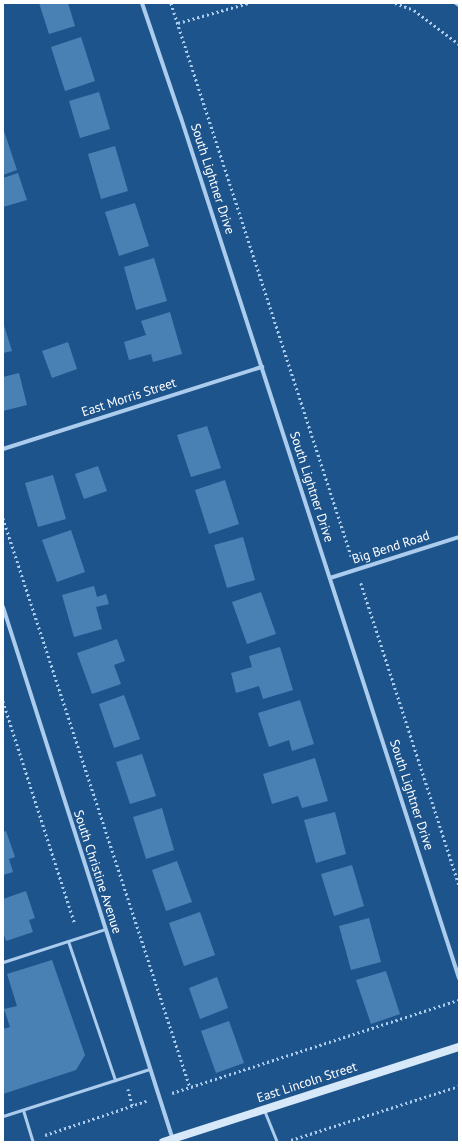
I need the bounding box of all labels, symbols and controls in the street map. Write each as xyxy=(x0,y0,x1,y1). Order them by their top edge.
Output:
street label: South Lightner Drive xyxy=(187,122,237,236)
street label: East Morris Street xyxy=(80,375,178,421)
street label: South Lightner Drive xyxy=(286,430,336,544)
street label: Big Bend Road xyxy=(350,528,432,568)
street label: South Lightner Drive xyxy=(386,738,436,852)
street label: South Christine Avenue xyxy=(70,808,124,936)
street label: East Lincoln Street xyxy=(255,1059,359,1107)

